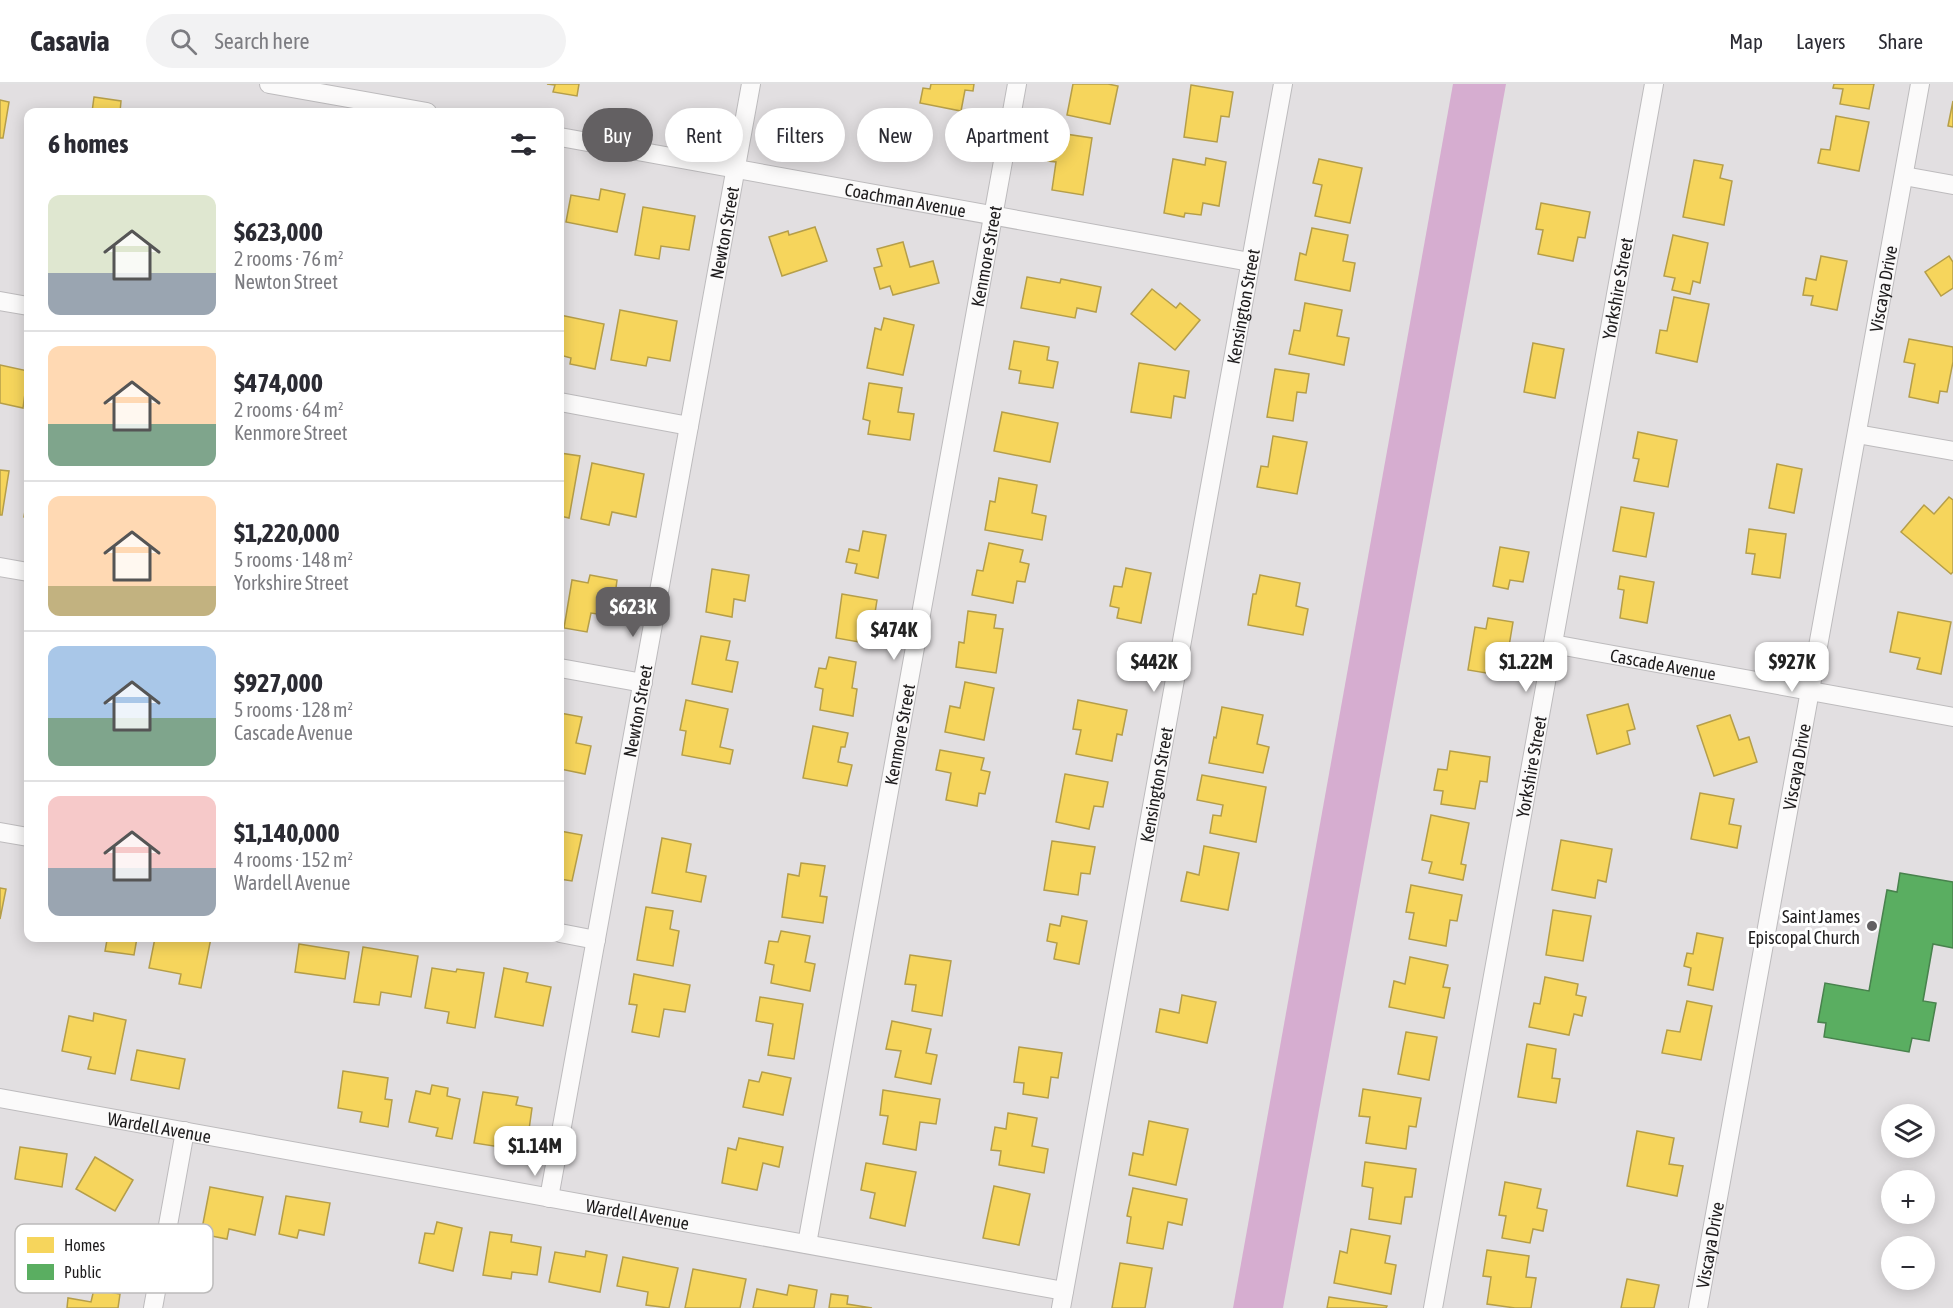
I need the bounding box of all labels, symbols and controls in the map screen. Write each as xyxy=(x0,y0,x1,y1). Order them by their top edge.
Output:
search box xyxy=(146,14,566,68)
text: Casavia xyxy=(30,25,110,57)
icon: search xyxy=(167,25,200,58)
text: Search here xyxy=(215,28,309,54)
text: Map xyxy=(1729,29,1763,53)
text: Layers xyxy=(1796,29,1846,53)
text: Share xyxy=(1879,29,1923,53)
chip: Buy xyxy=(582,108,653,162)
chip: Rent xyxy=(665,108,743,162)
chip: Filters xyxy=(755,108,845,162)
chip: New xyxy=(857,108,933,162)
chip: Apartment xyxy=(945,108,1070,162)
icon: filters xyxy=(507,128,540,161)
text: 6 homes xyxy=(48,129,128,159)
street label: Coachman Avenue xyxy=(843,178,968,221)
street label: Newton Street xyxy=(705,185,743,281)
street label: Kenmore Street xyxy=(966,204,1005,308)
text: $623,000 xyxy=(234,217,323,247)
icon: home xyxy=(96,219,168,291)
street label: Yorkshire Street xyxy=(1598,236,1637,341)
street label: Viscaya Drive xyxy=(1865,244,1901,334)
text: 2 rooms · 76 m² xyxy=(234,247,344,270)
street label: Kensington Street xyxy=(1222,247,1263,366)
text: Newton Street xyxy=(234,270,338,293)
text: $474,000 xyxy=(234,368,323,398)
icon: home xyxy=(96,370,168,442)
text: 2 rooms · 64 m² xyxy=(234,398,344,421)
text: Kenmore Street xyxy=(234,421,348,444)
text: $1,220,000 xyxy=(234,518,340,548)
icon: home xyxy=(96,520,168,592)
text: 5 rooms · 148 m² xyxy=(234,548,353,571)
text: Yorkshire Street xyxy=(234,571,349,594)
pin: $623K xyxy=(591,587,675,638)
text: $623K xyxy=(610,595,656,618)
pin: $474K xyxy=(852,610,936,661)
text: $474K xyxy=(871,618,917,641)
pin: $442K xyxy=(1112,642,1196,693)
pin: $1.22M xyxy=(1477,642,1575,693)
pin: $927K xyxy=(1750,642,1834,693)
street label: Cascade Avenue xyxy=(1609,644,1718,684)
text: $442K xyxy=(1131,650,1177,673)
text: $1.22M xyxy=(1499,650,1553,673)
text: $927K xyxy=(1769,650,1815,673)
street label: Newton Street xyxy=(619,663,656,759)
text: $927,000 xyxy=(234,668,323,698)
icon: home xyxy=(96,670,168,742)
street label: Kenmore Street xyxy=(880,682,919,787)
text: 5 rooms · 128 m² xyxy=(234,698,353,721)
street label: Yorkshire Street xyxy=(1511,714,1550,819)
text: Cascade Avenue xyxy=(234,721,353,744)
street label: Viscaya Drive xyxy=(1778,722,1814,812)
street label: Kensington Street xyxy=(1135,725,1177,844)
text: $1,140,000 xyxy=(234,818,340,848)
icon: home xyxy=(96,820,168,892)
text: 4 rooms · 152 m² xyxy=(234,848,353,871)
text: Wardell Avenue xyxy=(234,871,350,894)
place label: Saint James Episcopal Church xyxy=(1748,906,1860,948)
marker: Saint James Episcopal Church xyxy=(1865,919,1879,933)
map controls xyxy=(1881,1104,1935,1290)
button: layers xyxy=(1881,1104,1935,1158)
street label: Wardell Avenue xyxy=(106,1107,213,1147)
pin: $1.14M xyxy=(486,1126,584,1177)
text: $1.14M xyxy=(508,1134,562,1157)
button: + xyxy=(1881,1170,1935,1224)
street label: Wardell Avenue xyxy=(584,1194,691,1233)
street label: Viscaya Drive xyxy=(1691,1200,1728,1290)
legend xyxy=(15,1224,213,1293)
text: Homes xyxy=(64,1236,106,1254)
button: − xyxy=(1881,1236,1935,1290)
text: Public xyxy=(64,1263,101,1281)

